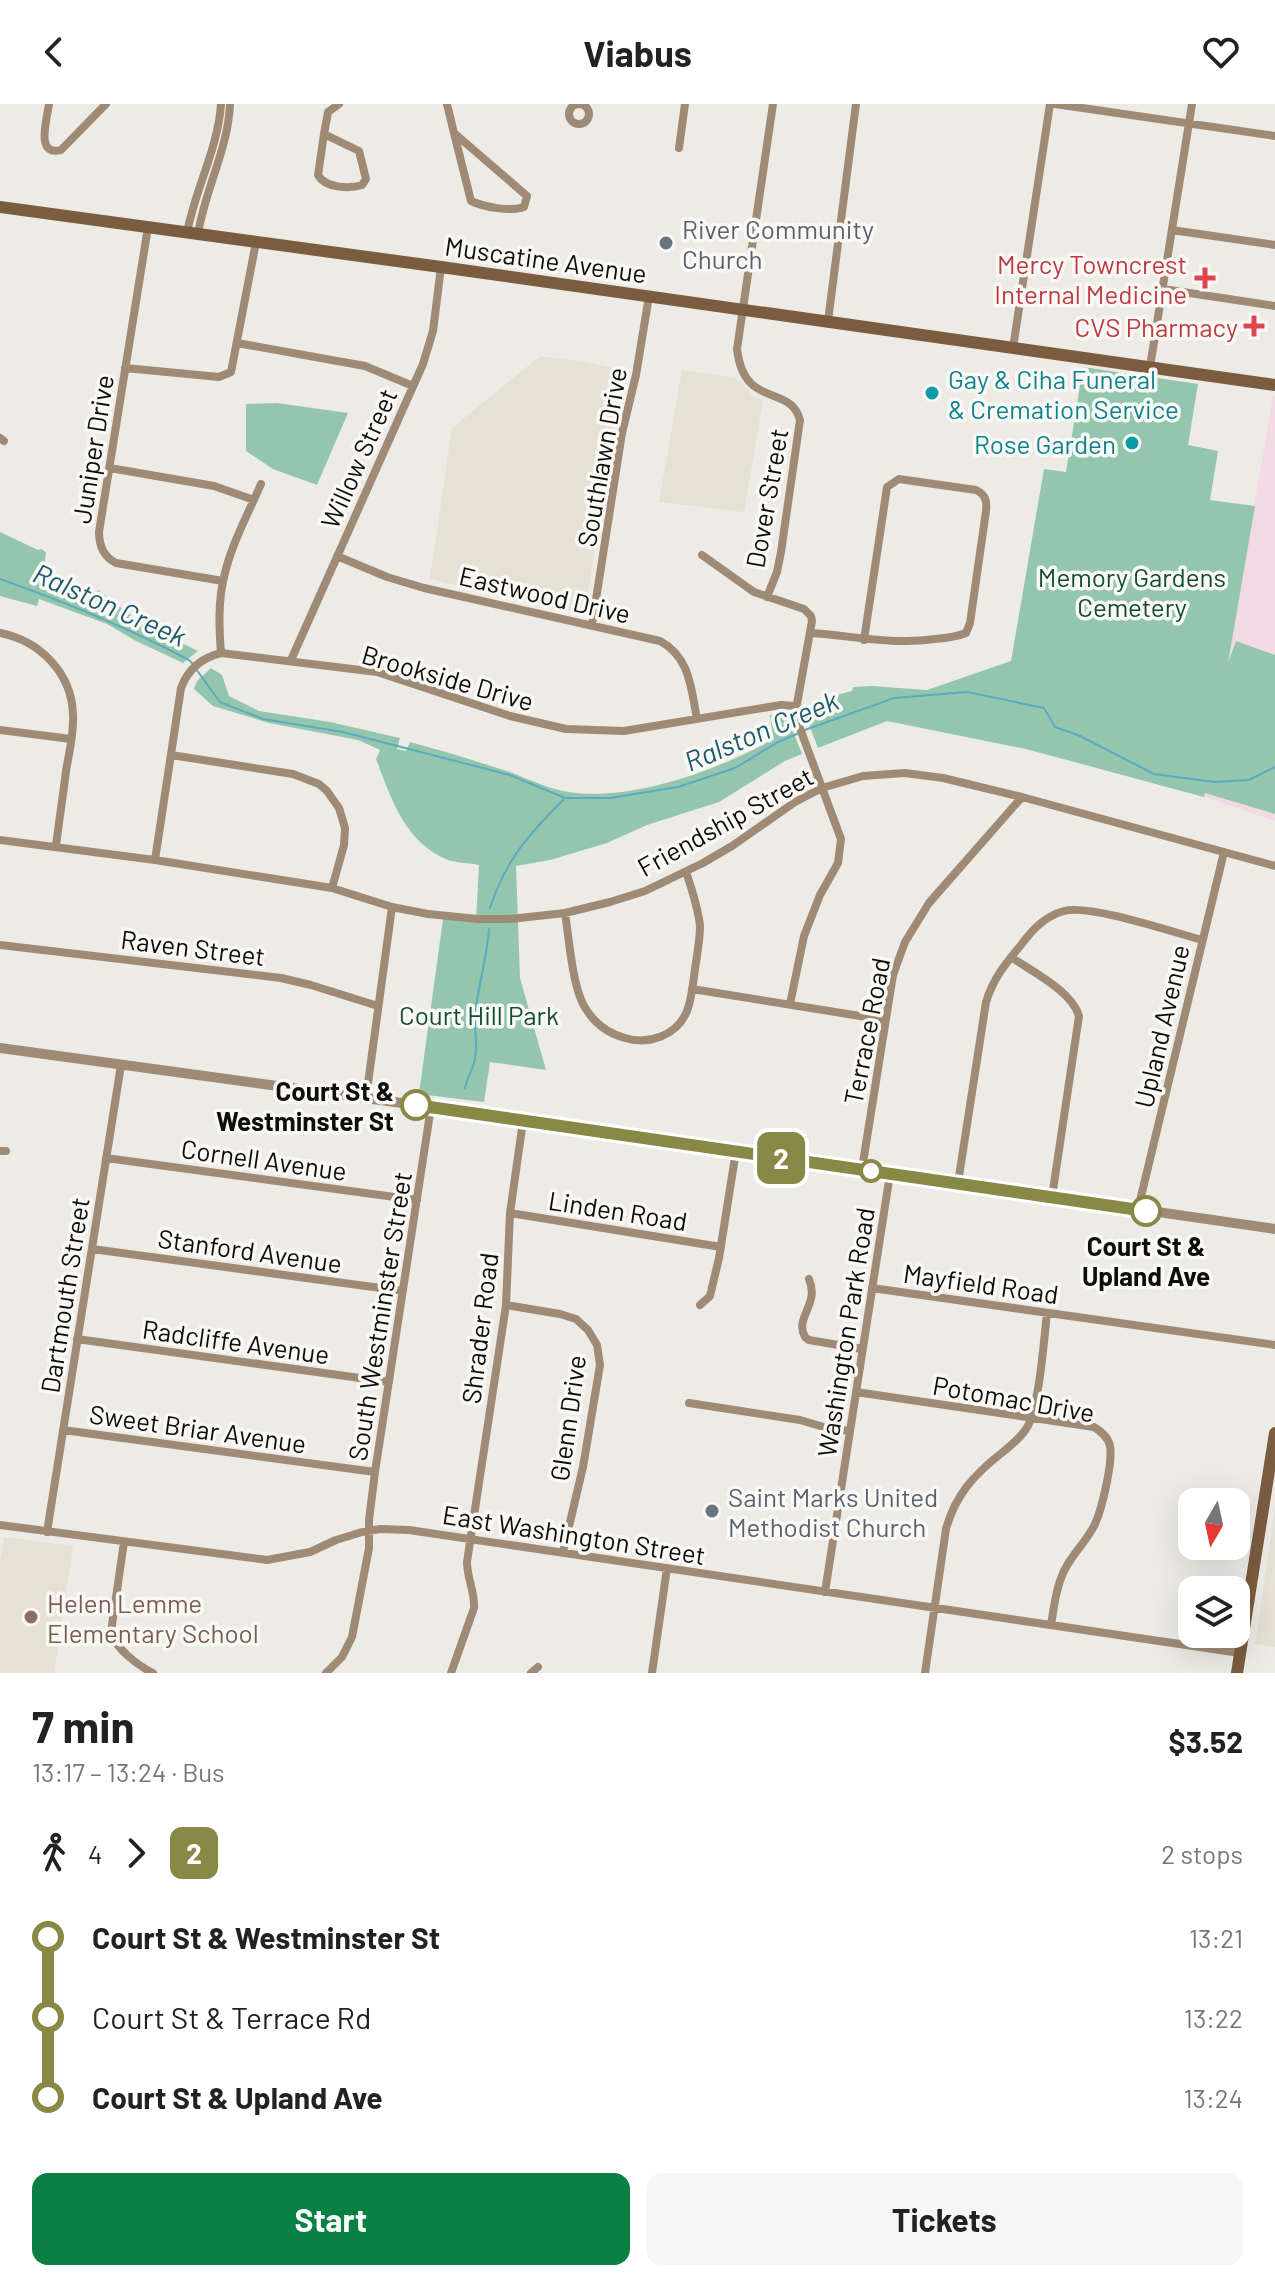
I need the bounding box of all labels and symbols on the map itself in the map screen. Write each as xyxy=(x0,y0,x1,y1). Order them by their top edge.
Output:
place label: River Community Church xyxy=(682,213,874,274)
street label: Muscatine Avenue xyxy=(443,229,649,289)
marker: River Community Church xyxy=(657,234,675,252)
place label: Mercy Towncrest Internal Medicine xyxy=(994,248,1187,309)
marker: Mercy Towncrest Internal Medicine xyxy=(1194,267,1216,289)
place label: CVS Pharmacy xyxy=(1075,311,1238,342)
marker: CVS Pharmacy xyxy=(1245,317,1263,335)
place label: Gay & Ciha Funeral & Cremation Service xyxy=(948,363,1179,424)
street label: Southlawn Drive xyxy=(570,365,632,549)
street label: Juniper Drive xyxy=(65,372,119,526)
street label: Willow Street xyxy=(313,383,403,533)
marker: Gay & Ciha Funeral & Cremation Service xyxy=(923,384,941,402)
street label: Dover Street xyxy=(738,426,794,570)
place label: Rose Garden xyxy=(974,428,1116,459)
marker: Rose Garden xyxy=(1123,434,1141,452)
water label: Ralston Creek xyxy=(28,555,192,653)
street label: Eastwood Drive xyxy=(456,559,634,629)
park label: Memory Gardens Cemetery xyxy=(1038,561,1226,622)
street label: Brookside Drive xyxy=(359,638,537,716)
water label: Ralston Creek xyxy=(679,682,843,778)
street label: Friendship Street xyxy=(632,760,818,882)
street label: Raven Street xyxy=(119,923,267,971)
street label: Upland Avenue xyxy=(1127,941,1195,1111)
street label: Terrace Road xyxy=(837,955,895,1107)
park label: Court Hill Park xyxy=(399,999,559,1030)
place label: Court St & Westminster St xyxy=(216,1075,394,1136)
marker: Court St & Westminster St xyxy=(401,1090,431,1120)
street label: Cornell Avenue xyxy=(179,1132,349,1186)
line badge: 2 xyxy=(755,1132,807,1184)
unlabelled marker xyxy=(860,1160,882,1182)
street label: South Westminster Street xyxy=(341,1169,417,1463)
street label: Linden Road xyxy=(546,1184,690,1236)
street label: Dartmouth Street xyxy=(33,1195,95,1395)
marker: Court St & Upland Ave xyxy=(1131,1196,1161,1226)
street label: Washington Park Road xyxy=(810,1205,880,1459)
street label: Stanford Avenue xyxy=(156,1222,344,1278)
place label: Court St & Upland Ave xyxy=(1082,1230,1210,1291)
street label: Shrader Road xyxy=(454,1251,504,1405)
street label: Mayfield Road xyxy=(901,1257,1061,1309)
street label: Radcliffe Avenue xyxy=(141,1313,331,1369)
street label: Glenn Drive xyxy=(543,1353,591,1483)
street label: Potomac Drive xyxy=(931,1369,1097,1427)
street label: Sweet Briar Avenue xyxy=(88,1397,308,1459)
place label: Saint Marks United Methodist Church xyxy=(728,1481,938,1542)
north arrow xyxy=(1178,1488,1250,1560)
street label: East Washington Street xyxy=(440,1498,708,1570)
marker: Saint Marks United Methodist Church xyxy=(703,1502,721,1520)
place label: Helen Lemme Elementary School xyxy=(47,1587,259,1648)
marker: Helen Lemme Elementary School xyxy=(22,1608,40,1626)

